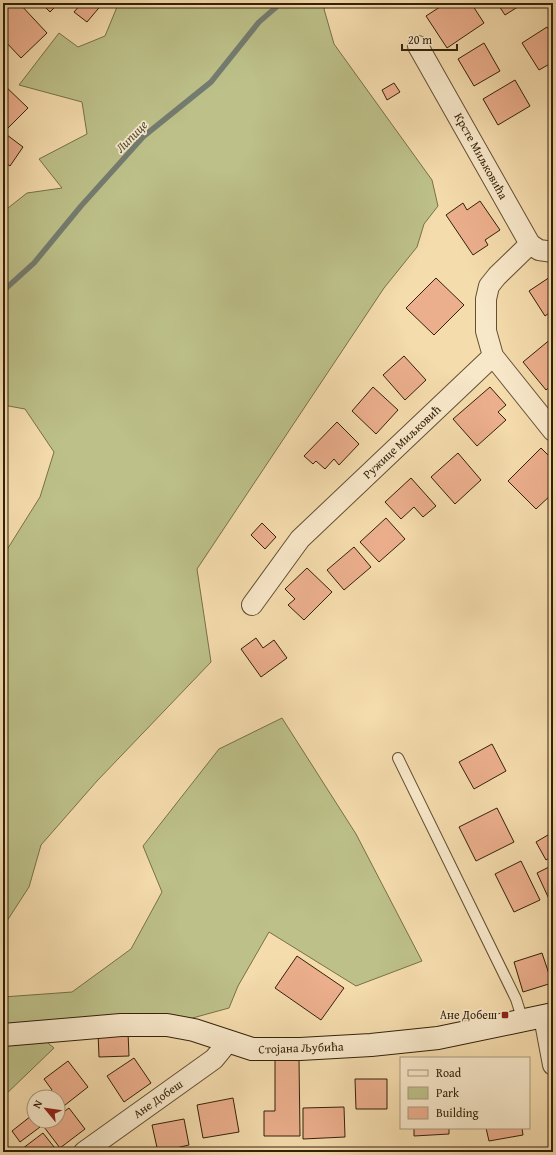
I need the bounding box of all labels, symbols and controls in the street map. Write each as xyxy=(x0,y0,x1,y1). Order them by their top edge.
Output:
scale bar xyxy=(402,26,457,52)
text: 20 m xyxy=(408,31,432,48)
street label: Крсте Миљковића xyxy=(451,109,512,202)
water label: Липице xyxy=(111,116,152,157)
street label: Ружице Миљковић xyxy=(359,401,445,482)
place label: Ане Добеш xyxy=(440,1006,497,1023)
marker: Ане Добеш xyxy=(500,1010,510,1020)
street label: Стојана Љубића xyxy=(258,1038,344,1057)
legend xyxy=(400,1057,530,1129)
text: Road xyxy=(436,1064,462,1081)
street label: Ане Добеш xyxy=(129,1075,186,1122)
text: Park xyxy=(436,1084,460,1101)
north arrow xyxy=(26,1089,66,1129)
text: N xyxy=(28,1096,46,1111)
text: Building xyxy=(436,1104,479,1121)

